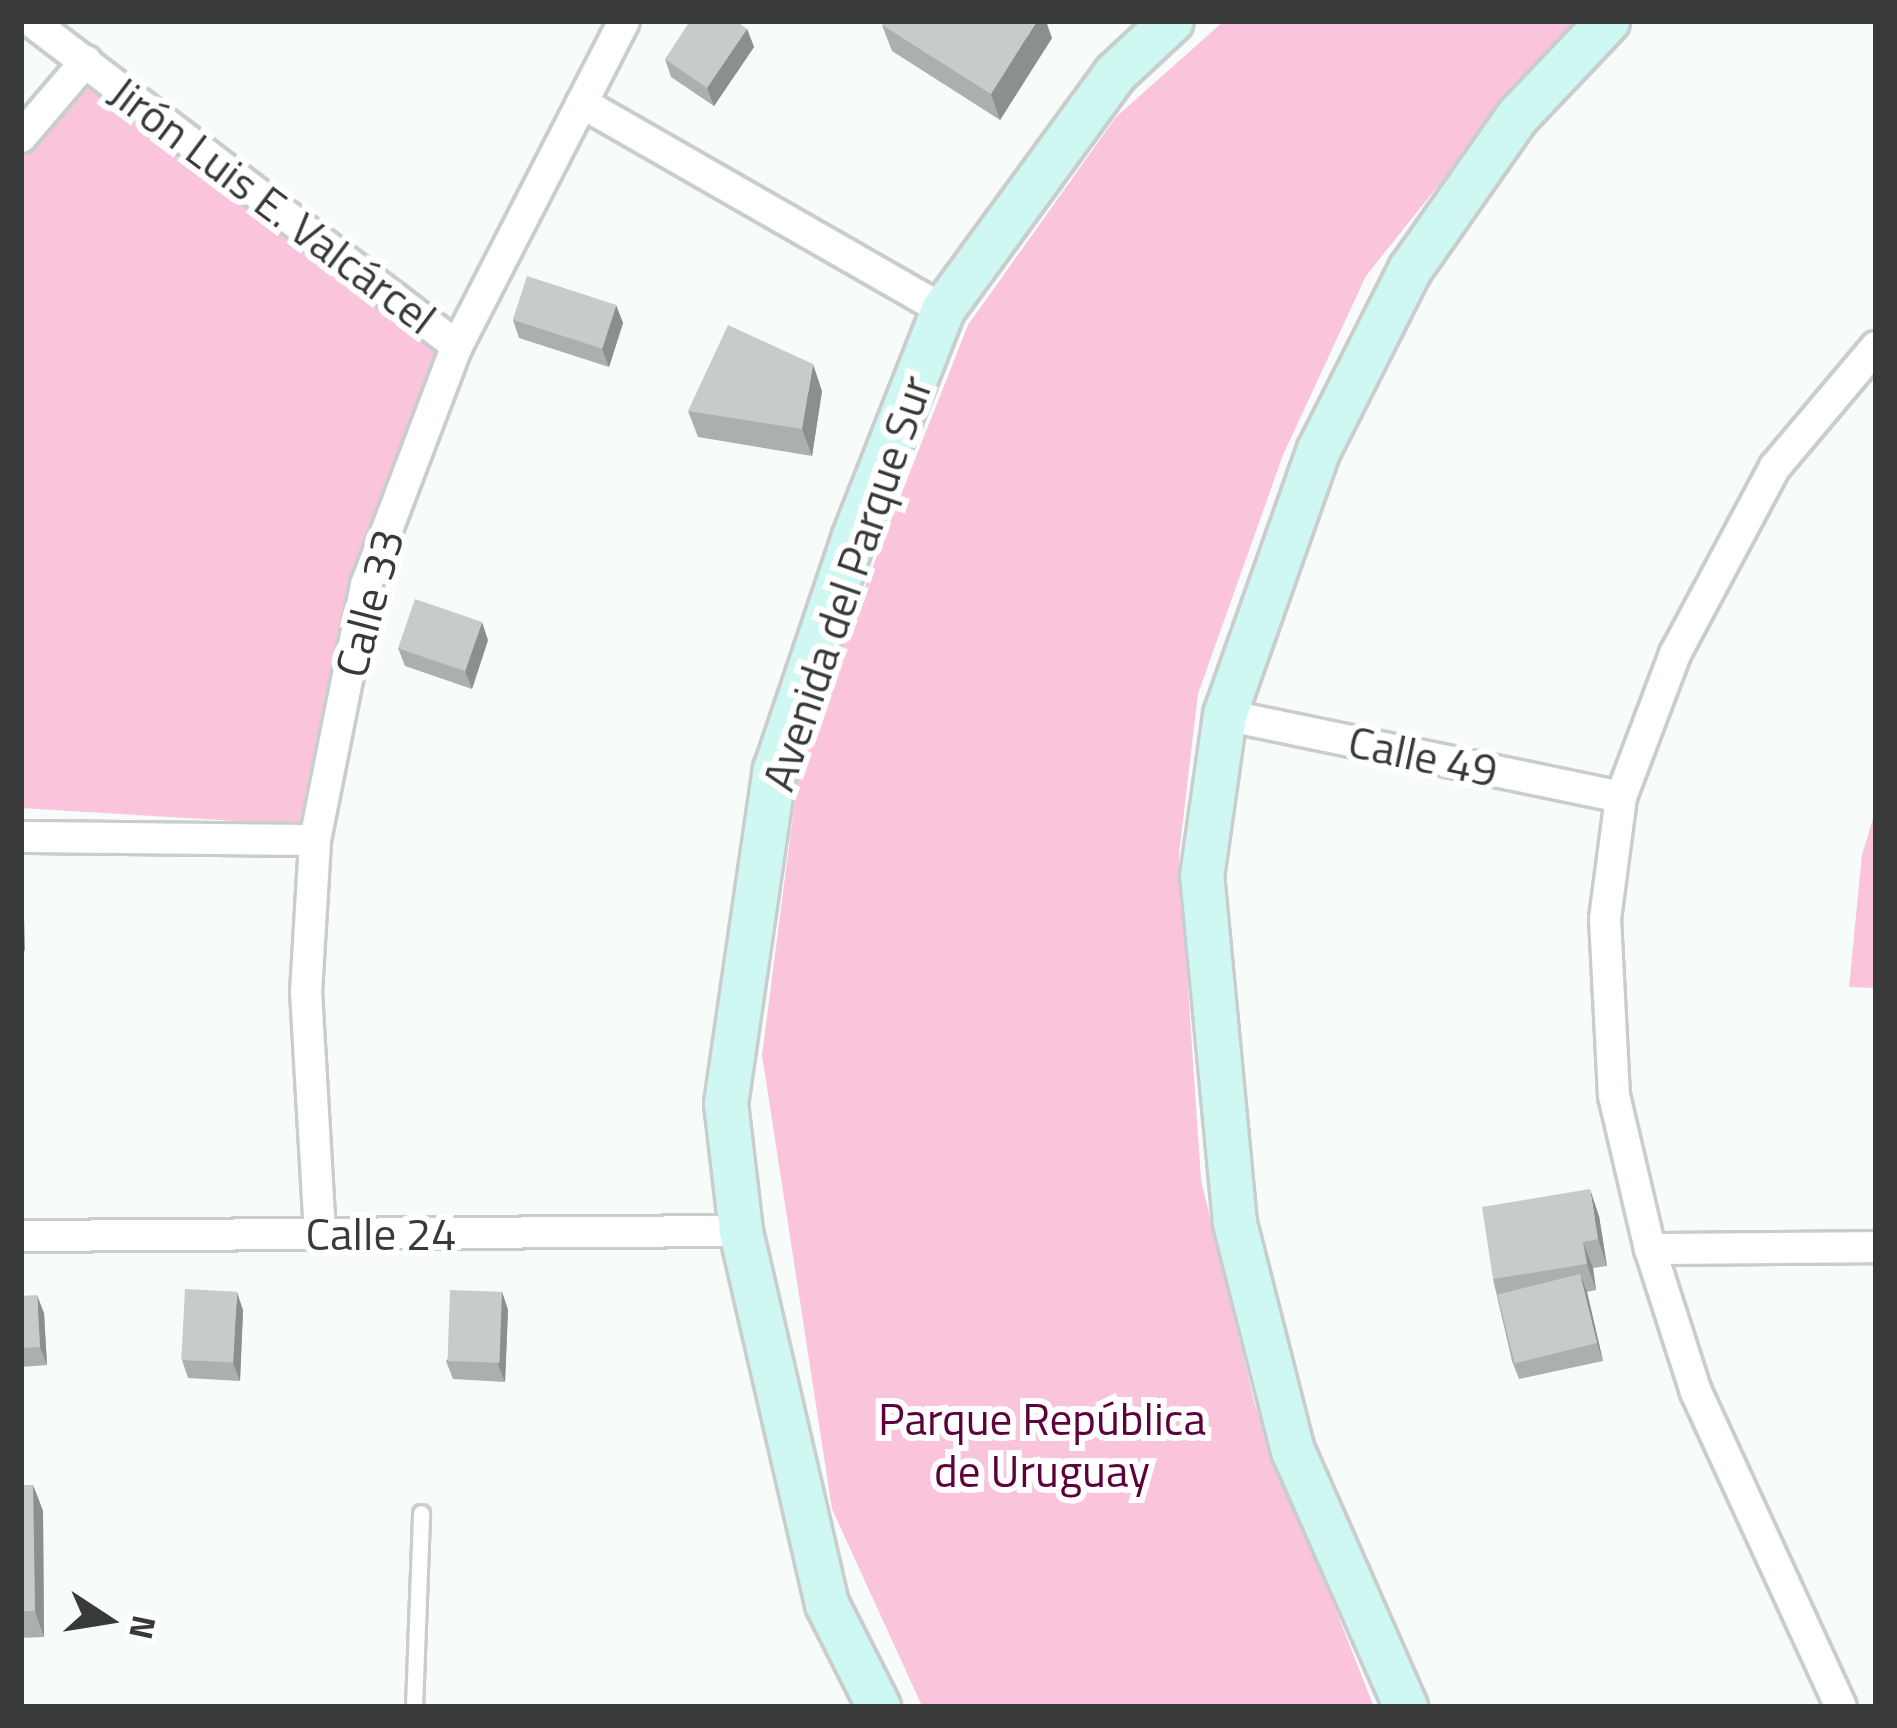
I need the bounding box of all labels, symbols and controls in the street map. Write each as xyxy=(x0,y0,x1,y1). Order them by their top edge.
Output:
street label: Jirón Luis E. Valcárcel xyxy=(99,65,447,345)
street label: Avenida del Parque Sur xyxy=(751,369,943,797)
street label: Calle 33 xyxy=(323,523,415,683)
street label: Calle 49 xyxy=(1344,714,1502,798)
street label: Calle 24 xyxy=(306,1207,456,1261)
park label: Parque República de Uruguay xyxy=(878,1392,1206,1498)
north arrow xyxy=(48,1560,168,1680)
text: N xyxy=(116,1611,170,1644)

